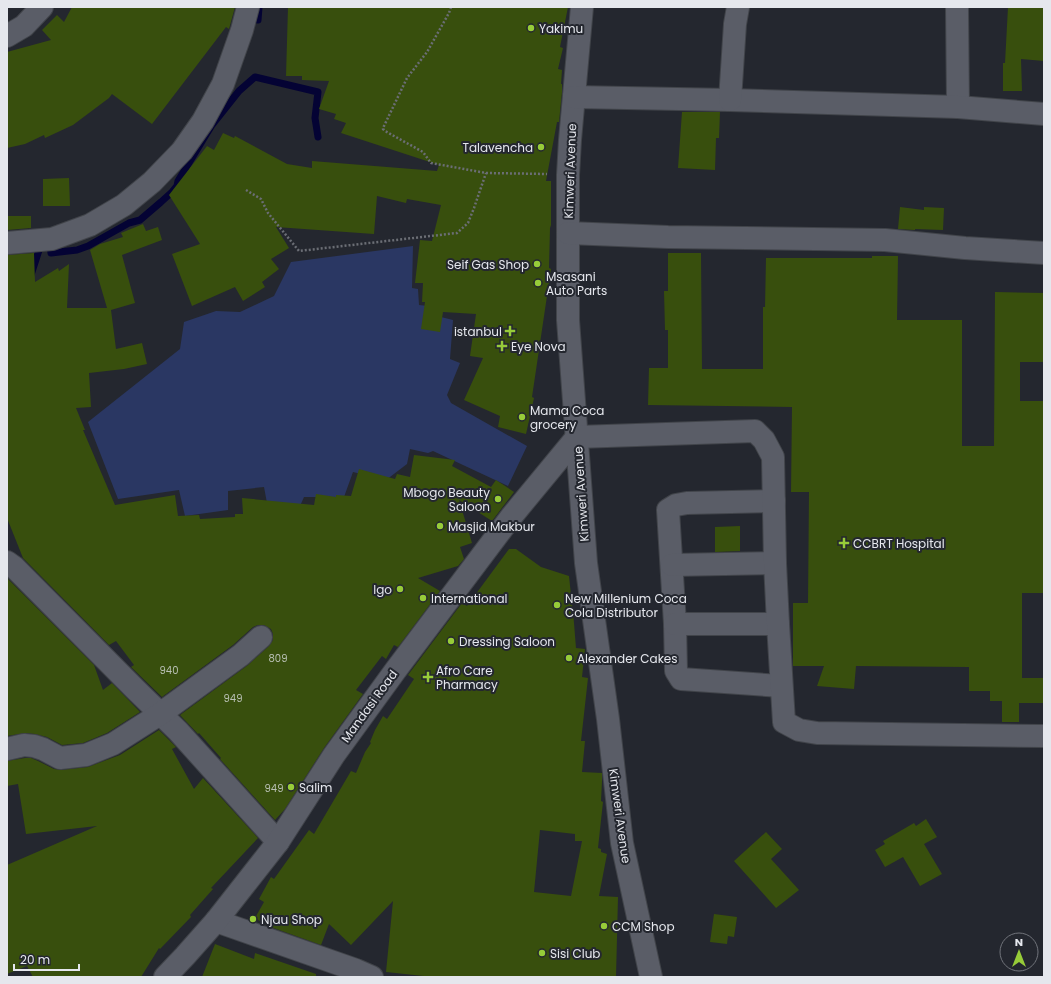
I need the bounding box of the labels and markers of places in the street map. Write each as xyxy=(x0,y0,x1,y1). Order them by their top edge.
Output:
place label: Yakimu xyxy=(539,20,583,37)
marker: Yakimu xyxy=(526,23,536,33)
place label: Talavencha xyxy=(462,139,533,156)
marker: Talavencha xyxy=(536,142,546,152)
place label: Seif Gas Shop xyxy=(447,256,529,273)
marker: Seif Gas Shop xyxy=(532,259,542,269)
place label: Msasani Auto Parts xyxy=(546,268,607,299)
marker: Msasani Auto Parts xyxy=(533,278,543,288)
place label: istanbul xyxy=(454,323,502,340)
marker: istanbul xyxy=(505,326,515,336)
place label: Eye Nova xyxy=(511,338,566,355)
marker: Eye Nova xyxy=(496,340,508,352)
place label: Mama Coca grocery xyxy=(530,402,604,433)
marker: Mama Coca grocery xyxy=(517,412,527,422)
place label: Mbogo Beauty Saloon xyxy=(403,484,490,515)
marker: Mbogo Beauty Saloon xyxy=(493,494,503,504)
place label: Masjid Makbur xyxy=(448,518,535,535)
marker: Masjid Makbur xyxy=(435,521,445,531)
place label: CCBRT Hospital xyxy=(853,535,945,552)
marker: CCBRT Hospital xyxy=(838,537,850,549)
place label: Igo xyxy=(373,581,392,598)
marker: Igo xyxy=(395,584,405,594)
place label: International xyxy=(431,590,508,607)
place label: New Millenium Coca Cola Distributor xyxy=(565,590,687,621)
marker: International xyxy=(418,593,428,603)
marker: New Millenium Coca Cola Distributor xyxy=(552,600,562,610)
place label: Dressing Saloon xyxy=(459,633,555,650)
marker: Dressing Saloon xyxy=(446,636,456,646)
place label: Alexander Cakes xyxy=(577,650,678,667)
marker: Alexander Cakes xyxy=(564,653,574,663)
place label: Afro Care Pharmacy xyxy=(436,662,498,693)
marker: Afro Care Pharmacy xyxy=(423,672,433,682)
place label: Salim xyxy=(299,779,332,796)
marker: Salim xyxy=(286,782,296,792)
place label: Njau Shop xyxy=(261,911,322,928)
marker: Njau Shop xyxy=(248,914,258,924)
place label: CCM Shop xyxy=(612,918,675,935)
marker: CCM Shop xyxy=(599,921,609,931)
place label: Sisi Club xyxy=(550,945,600,962)
marker: Sisi Club xyxy=(537,948,547,958)

